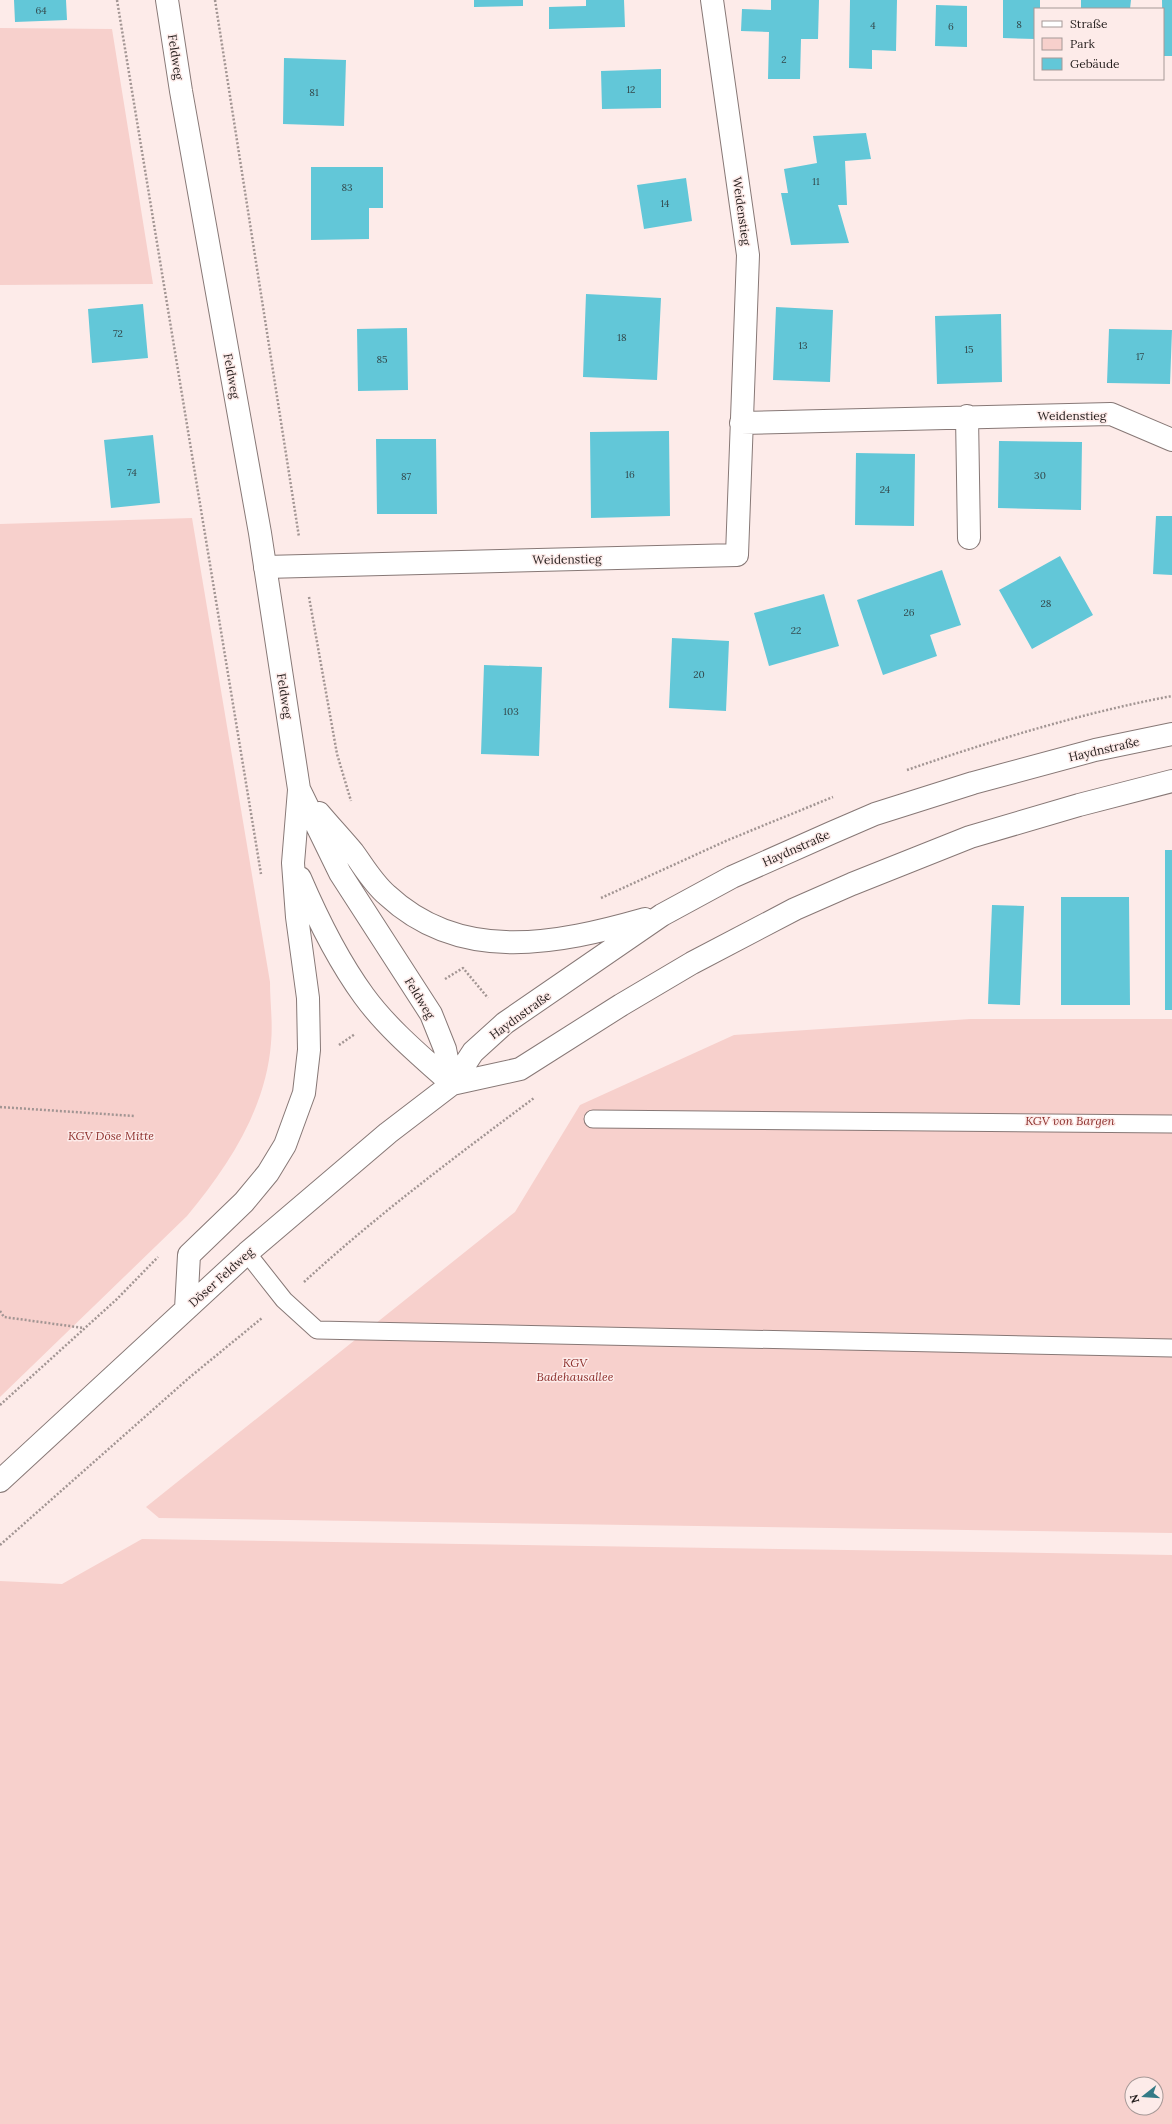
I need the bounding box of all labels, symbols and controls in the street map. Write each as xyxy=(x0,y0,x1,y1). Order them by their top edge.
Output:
house number: 64 xyxy=(35,4,47,17)
legend xyxy=(1034,8,1164,80)
text: Straße xyxy=(1070,16,1108,31)
house number: 8 xyxy=(1016,18,1022,31)
house number: 4 xyxy=(870,19,876,32)
house number: 6 xyxy=(948,20,954,33)
street label: Feldweg xyxy=(165,33,187,81)
text: Park xyxy=(1070,36,1096,51)
house number: 2 xyxy=(781,53,787,66)
text: Gebäude xyxy=(1070,56,1120,71)
house number: 12 xyxy=(626,83,636,96)
house number: 81 xyxy=(309,86,319,99)
house number: 11 xyxy=(812,175,820,188)
street label: Weidenstieg xyxy=(730,176,754,247)
house number: 83 xyxy=(341,181,353,194)
house number: 14 xyxy=(660,197,670,210)
house number: 72 xyxy=(113,327,123,340)
house number: 18 xyxy=(617,331,627,344)
house number: 13 xyxy=(798,339,808,352)
house number: 15 xyxy=(964,343,974,356)
house number: 17 xyxy=(1136,350,1145,363)
street label: Feldweg xyxy=(221,352,243,400)
house number: 85 xyxy=(376,353,388,366)
street label: Weidenstieg xyxy=(1037,408,1107,423)
house number: 74 xyxy=(127,466,138,479)
house number: 16 xyxy=(625,468,635,481)
house number: 30 xyxy=(1034,469,1046,482)
house number: 87 xyxy=(401,470,412,483)
house number: 24 xyxy=(880,483,891,496)
street label: Weidenstieg xyxy=(532,551,602,567)
house number: 28 xyxy=(1041,597,1052,610)
house number: 26 xyxy=(903,606,915,619)
house number: 22 xyxy=(791,624,801,637)
house number: 20 xyxy=(693,668,705,681)
street label: Feldweg xyxy=(274,672,296,720)
house number: 103 xyxy=(503,705,519,718)
street label: Haydnstraße xyxy=(1067,733,1141,764)
street label: Haydnstraße xyxy=(760,826,832,870)
street label: Feldweg xyxy=(402,974,438,1022)
street label: Haydnstraße xyxy=(486,987,554,1042)
park label: KGV von Bargen xyxy=(1025,1113,1115,1128)
park label: KGV Döse Mitte xyxy=(68,1128,154,1143)
street label: Döser Feldweg xyxy=(185,1244,257,1310)
park label: KGV Badehausallee xyxy=(537,1355,614,1384)
north arrow xyxy=(1124,2076,1164,2116)
text: N xyxy=(1126,2092,1142,2105)

